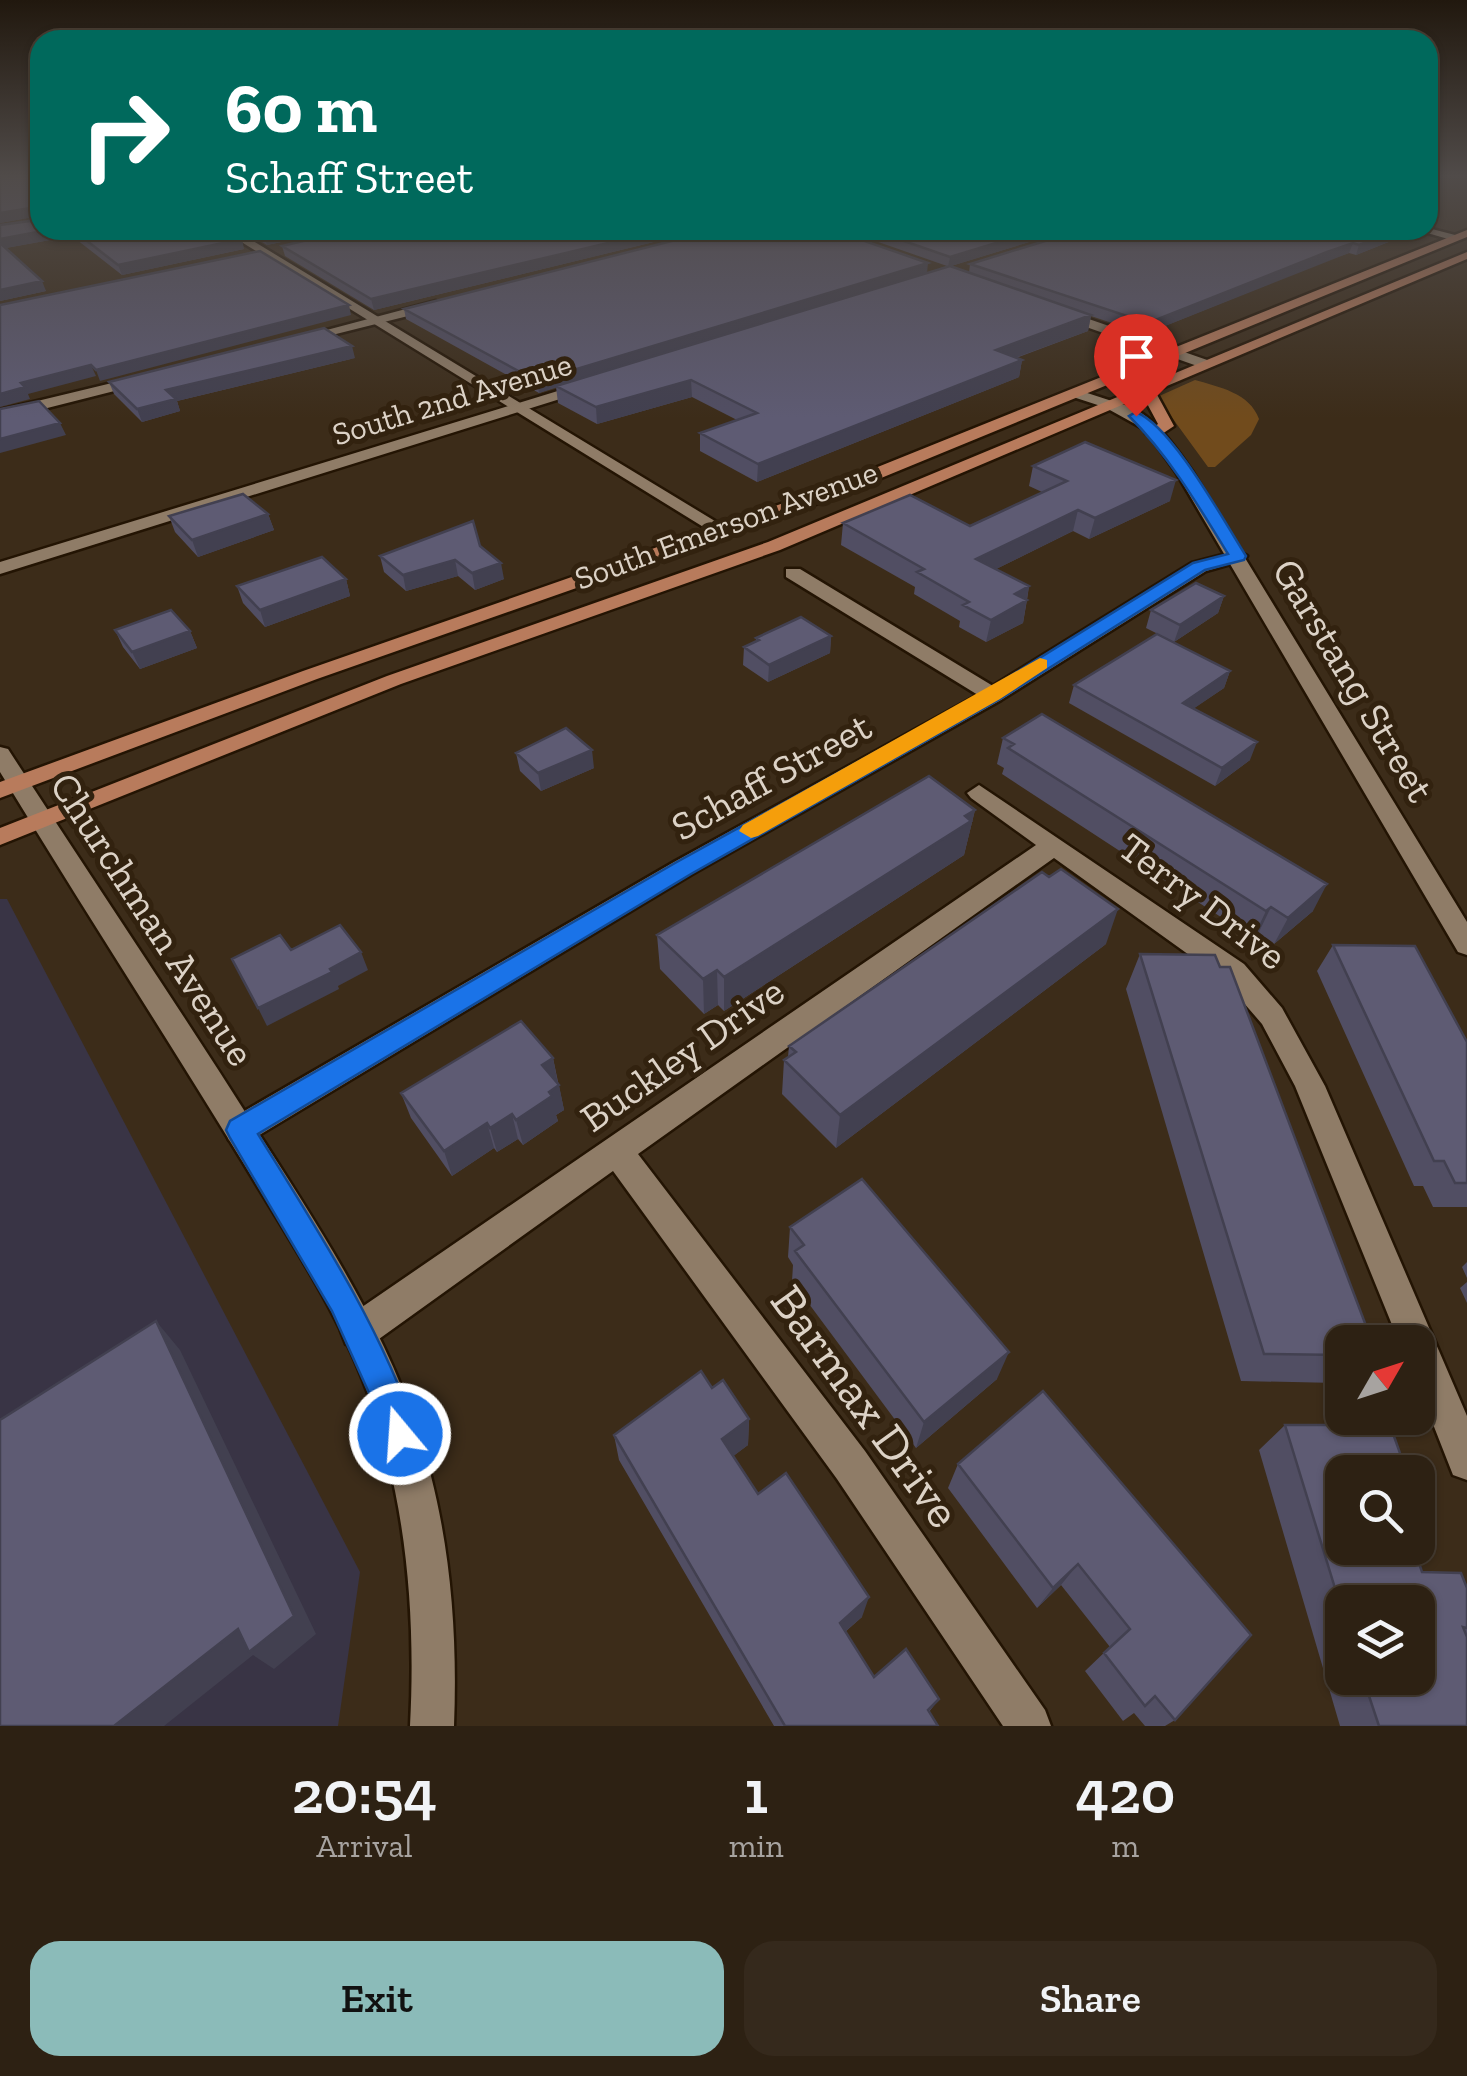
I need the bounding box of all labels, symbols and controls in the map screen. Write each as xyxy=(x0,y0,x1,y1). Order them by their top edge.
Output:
text: 60 m xyxy=(225,66,377,150)
icon: right xyxy=(60,70,190,200)
text: Schaff Street xyxy=(225,151,473,205)
pin xyxy=(1094,314,1179,417)
icon: arrive xyxy=(1109,329,1164,384)
street label: South 2nd Avenue xyxy=(328,345,576,453)
street label: South Emerson Avenue xyxy=(569,453,883,597)
street label: Garstang Street xyxy=(1263,550,1445,810)
street label: Schaff Street xyxy=(663,701,879,850)
street label: Churchman Avenue xyxy=(40,763,266,1075)
street label: Terry Drive xyxy=(1110,822,1296,980)
street label: Buckley Drive xyxy=(571,966,793,1142)
street label: Barmax Drive xyxy=(759,1274,973,1538)
north arrow xyxy=(1325,1325,1435,1435)
map controls xyxy=(1325,1325,1435,1695)
position arrow xyxy=(348,1382,452,1486)
button: search xyxy=(1325,1455,1435,1565)
button: layers xyxy=(1325,1585,1435,1695)
text: 20:54 xyxy=(292,1756,437,1828)
text: 1 xyxy=(744,1756,768,1828)
text: 420 xyxy=(1075,1756,1175,1828)
text: Arrival xyxy=(316,1827,413,1865)
text: min xyxy=(729,1827,784,1865)
text: m xyxy=(1112,1827,1139,1865)
button: Exit xyxy=(30,1941,724,2056)
button: Share xyxy=(744,1941,1437,2056)

